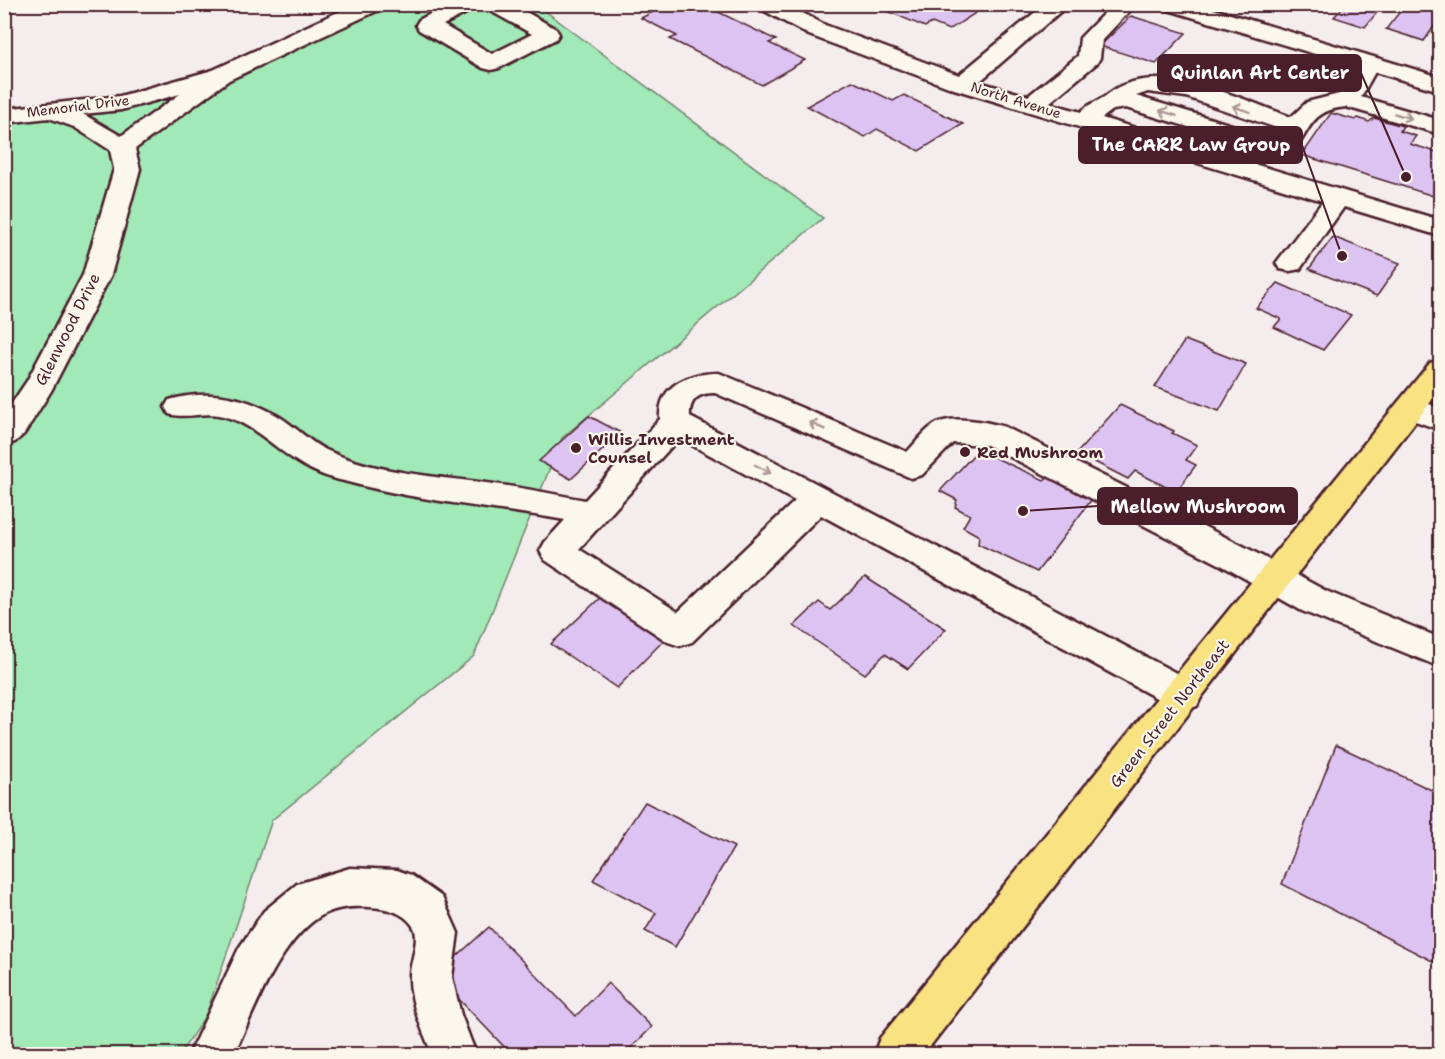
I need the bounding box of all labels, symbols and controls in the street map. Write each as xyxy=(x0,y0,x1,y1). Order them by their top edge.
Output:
callout: Quinlan Art Center xyxy=(1158,55,1361,91)
text: Quinlan Art Center xyxy=(1171,61,1350,85)
street label: North Avenue xyxy=(969,78,1064,122)
street label: Memorial Drive xyxy=(26,91,130,121)
one-way arrow xyxy=(1232,102,1251,113)
one-way arrow xyxy=(1159,107,1178,118)
one-way arrow xyxy=(1394,111,1413,122)
callout: The CARR Law Group xyxy=(1079,127,1302,163)
text: The CARR Law Group xyxy=(1092,133,1291,157)
street label: Glenwood Drive xyxy=(30,270,105,389)
one-way arrow xyxy=(809,420,827,431)
place label: Willis Investment Counsel xyxy=(588,429,735,468)
marker: Willis Investment Counsel xyxy=(569,441,583,455)
place label: Red Mushroom xyxy=(977,442,1104,463)
marker: Red Mushroom xyxy=(958,445,972,459)
one-way arrow xyxy=(754,464,772,475)
callout: Mellow Mushroom xyxy=(1098,488,1297,524)
text: Mellow Mushroom xyxy=(1111,495,1286,519)
street label: Green Street Northeast xyxy=(1105,635,1234,792)

